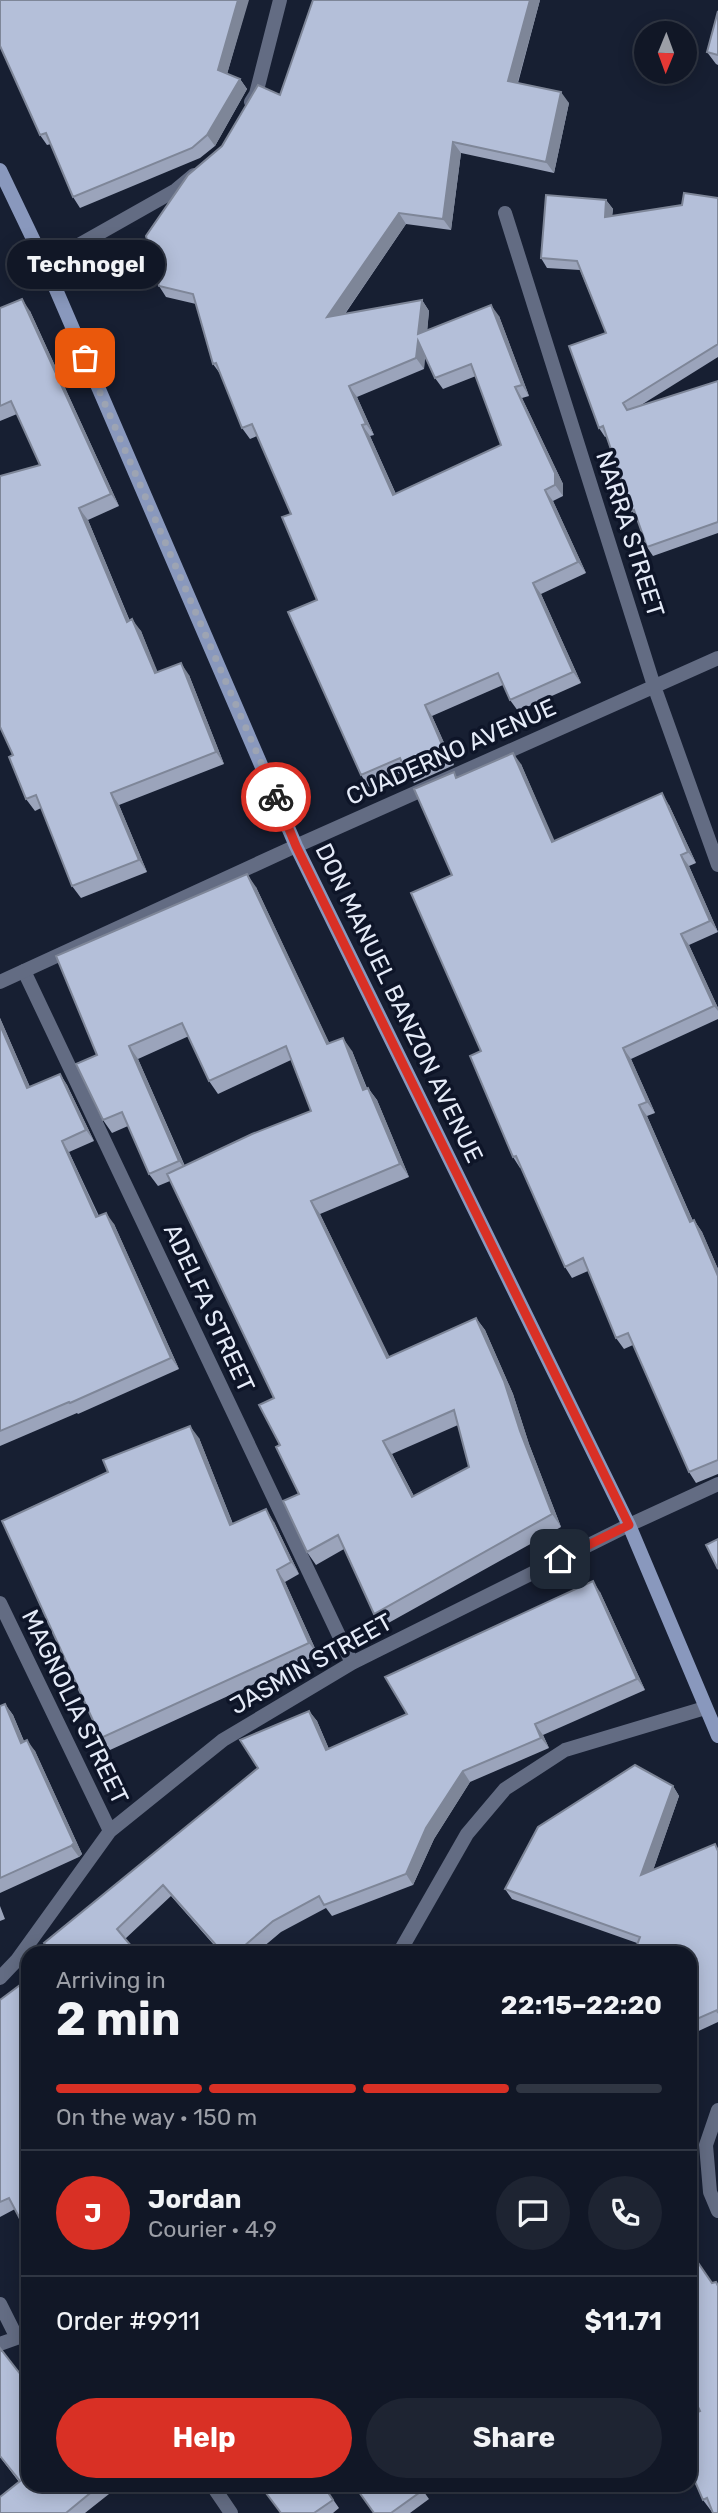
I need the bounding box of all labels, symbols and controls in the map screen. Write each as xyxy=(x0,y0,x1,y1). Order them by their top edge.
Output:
north arrow xyxy=(634,21,696,84)
map controls xyxy=(634,21,697,84)
callout: Technogel xyxy=(6,239,164,288)
text: Technogel xyxy=(27,250,145,278)
pin xyxy=(55,328,115,388)
icon: bag xyxy=(66,339,104,377)
street label: NARRA STREET xyxy=(590,447,670,621)
street label: CUADERNO AVENUE xyxy=(342,693,560,811)
courier xyxy=(241,762,311,832)
icon: bike xyxy=(257,778,295,816)
street label: DON MANUEL BANZON AVENUE xyxy=(309,839,489,1167)
street label: ADELFA STREET xyxy=(158,1219,260,1397)
pin xyxy=(530,1529,590,1589)
icon: home xyxy=(541,1540,579,1578)
street label: MAGNOLIA STREET xyxy=(16,1605,134,1809)
street label: JASMIN STREET xyxy=(225,1608,397,1720)
text: Arriving in xyxy=(56,1966,166,1994)
text: 22:15–22:20 xyxy=(501,1990,662,2021)
text: 2 min xyxy=(56,1992,181,2047)
text: On the way · 150 m xyxy=(56,2103,257,2131)
button: chat xyxy=(496,2176,570,2250)
button: phone xyxy=(588,2176,662,2250)
text: Jordan xyxy=(148,2184,241,2215)
text: J xyxy=(84,2198,102,2229)
text: Courier · 4.9 xyxy=(148,2215,277,2243)
text: Order #9911 xyxy=(56,2306,200,2337)
text: $11.71 xyxy=(584,2306,662,2337)
button: Help xyxy=(56,2398,352,2478)
button: Share xyxy=(366,2398,662,2478)

